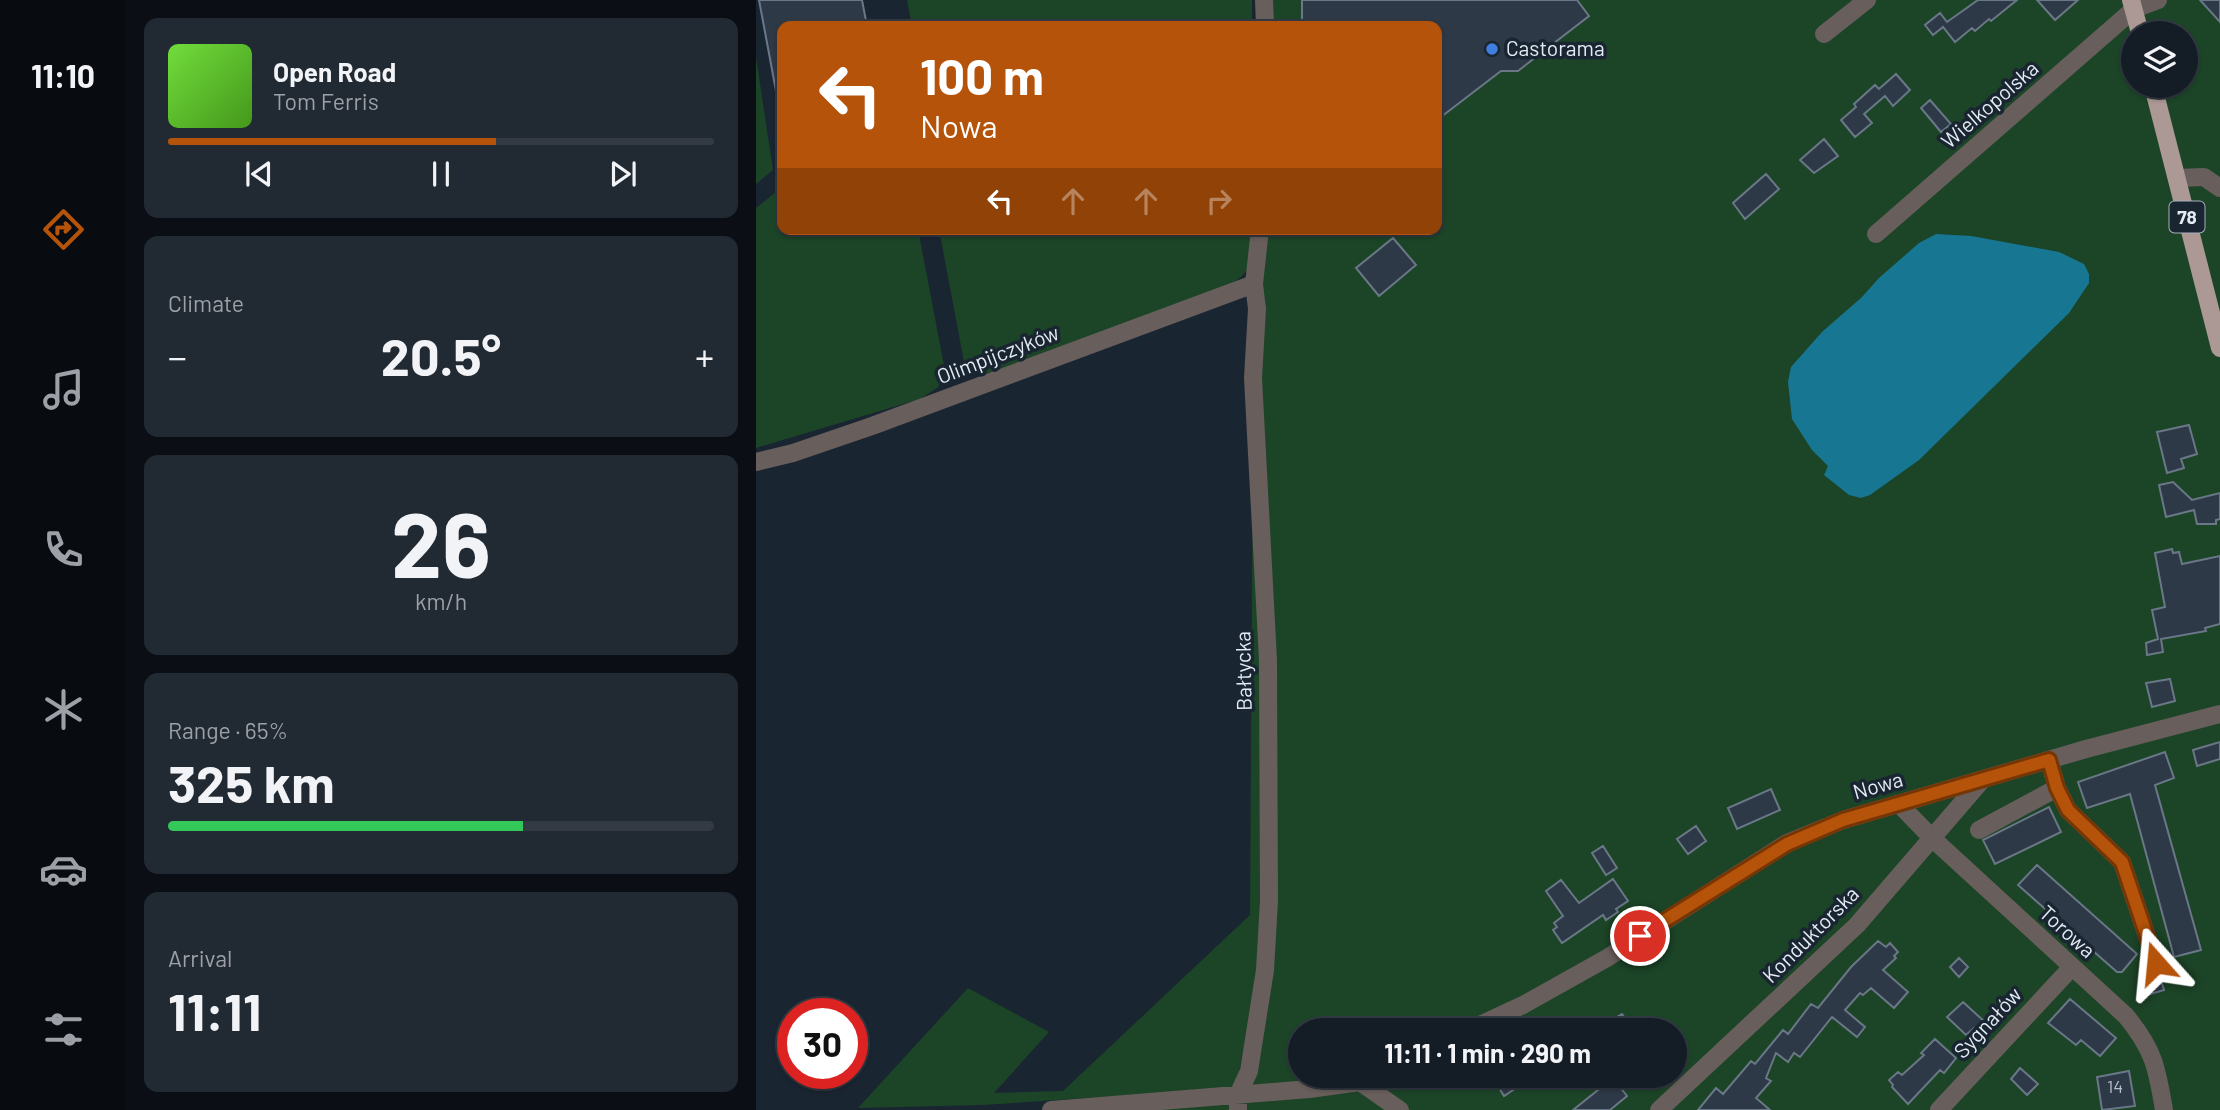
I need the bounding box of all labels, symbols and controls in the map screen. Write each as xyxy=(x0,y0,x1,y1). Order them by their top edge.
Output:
map controls xyxy=(2121,21,2198,98)
button: layers xyxy=(2121,21,2198,98)
place label: Castorama xyxy=(1506,35,1605,60)
marker: Castorama xyxy=(1484,41,1500,57)
text: 100 m xyxy=(920,46,1044,105)
icon: left xyxy=(805,49,896,140)
street label: Wielkopolska xyxy=(1935,55,2043,153)
text: 11:10 xyxy=(31,56,95,94)
text: Open Road xyxy=(273,56,396,87)
text: Tom Ferris xyxy=(273,87,379,115)
text: Nowa xyxy=(920,106,998,144)
icon: previous xyxy=(240,155,278,193)
icon: pause xyxy=(422,155,460,193)
icon: next xyxy=(604,155,642,193)
icon: left xyxy=(981,182,1019,220)
icon: ahead xyxy=(1054,182,1092,220)
icon: ahead xyxy=(1127,182,1165,220)
icon: right xyxy=(1200,182,1238,220)
road number: 78 xyxy=(2170,202,2204,232)
icon: directions xyxy=(39,205,88,254)
text: Climate xyxy=(168,289,244,317)
street label: Olimpijczyków xyxy=(933,319,1062,388)
text: 20.5° xyxy=(381,324,501,386)
text: − xyxy=(168,333,187,379)
text: + xyxy=(695,333,714,379)
icon: music xyxy=(39,365,88,414)
text: 26 xyxy=(391,487,491,596)
icon: phone xyxy=(39,525,88,574)
text: km/h xyxy=(415,587,467,615)
street label: Bałtycka xyxy=(1229,631,1256,711)
icon: climate xyxy=(39,685,88,734)
text: Range · 65% xyxy=(168,716,288,744)
text: 325 km xyxy=(168,751,335,813)
street label: Nowa xyxy=(1850,766,1905,804)
icon: car xyxy=(39,845,88,894)
street label: Konduktorska xyxy=(1757,881,1863,987)
street label: Torowa xyxy=(2035,899,2101,962)
pin xyxy=(1610,906,1670,966)
icon: arrive xyxy=(1621,917,1659,955)
position arrow xyxy=(2119,926,2193,1000)
text: Arrival xyxy=(168,944,232,972)
text: 11:11 xyxy=(168,979,261,1041)
street label: Sygnałów xyxy=(1948,981,2026,1063)
speed limit sign: 30 xyxy=(777,998,868,1089)
icon: filters xyxy=(39,1005,88,1054)
text: 11:11 · 1 min · 290 m xyxy=(1384,1037,1591,1068)
house number: 14 xyxy=(2107,1075,2123,1097)

